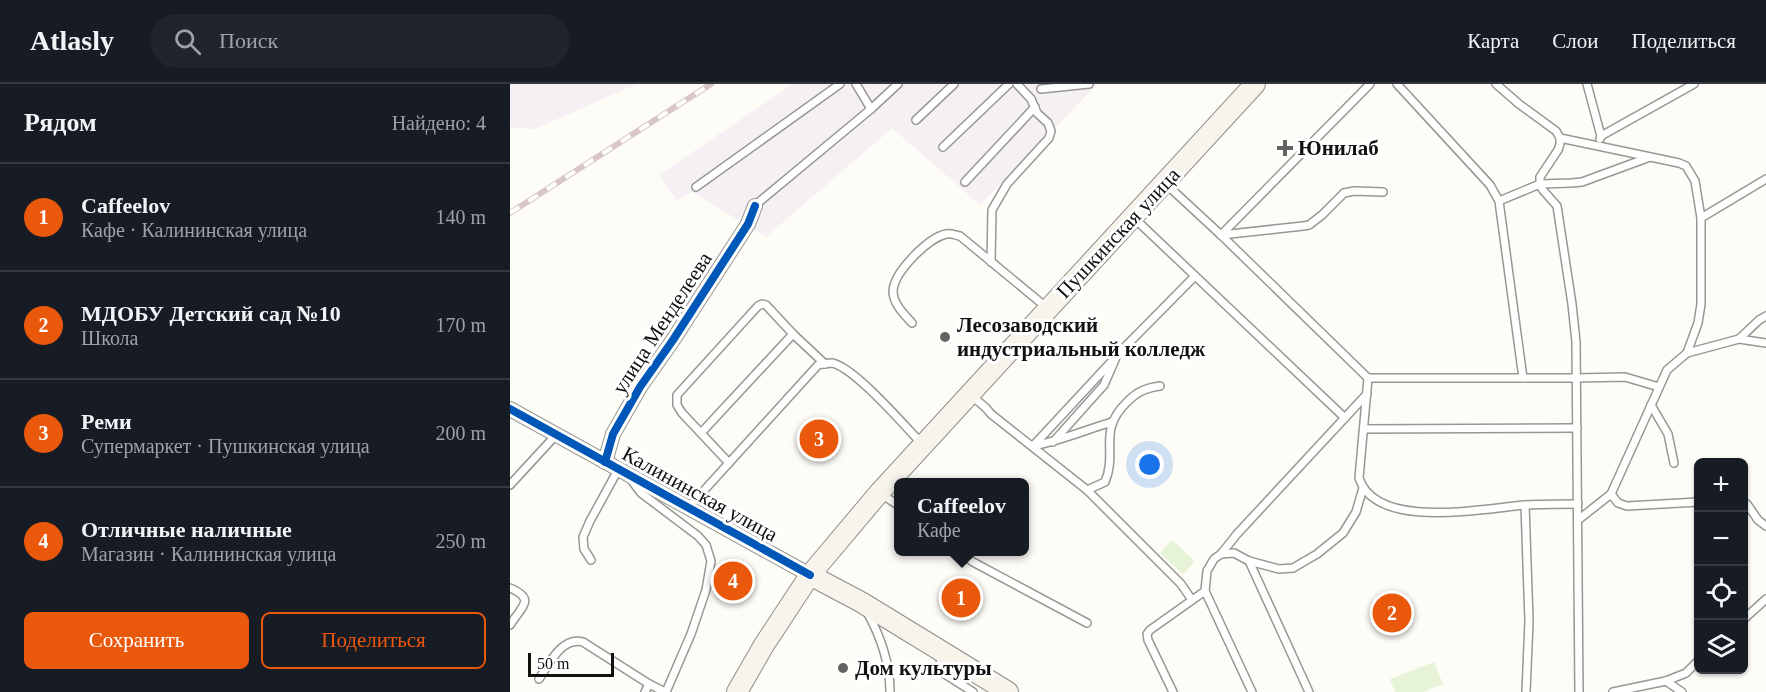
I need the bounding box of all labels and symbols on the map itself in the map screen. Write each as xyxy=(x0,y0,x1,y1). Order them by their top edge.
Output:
place label: Юнилаб xyxy=(1298,136,1379,160)
marker: Юнилаб xyxy=(1276,139,1294,157)
street label: Пушкинская улица xyxy=(1051,162,1185,303)
street label: улица Менделеева xyxy=(607,247,717,398)
place label: Лесозаводский индустриальный колледж xyxy=(957,313,1206,361)
marker: Лесозаводский индустриальный колледж xyxy=(938,330,952,344)
pin: 3 xyxy=(800,416,838,462)
street label: Калининская улица xyxy=(618,441,782,547)
your location xyxy=(1135,450,1164,479)
pin: 4 xyxy=(714,558,752,604)
pin: 1 xyxy=(942,576,980,620)
pin: 2 xyxy=(1372,590,1412,636)
scale bar xyxy=(528,650,614,678)
place label: Дом культуры xyxy=(855,656,992,680)
marker: Дом культуры xyxy=(836,661,850,675)

